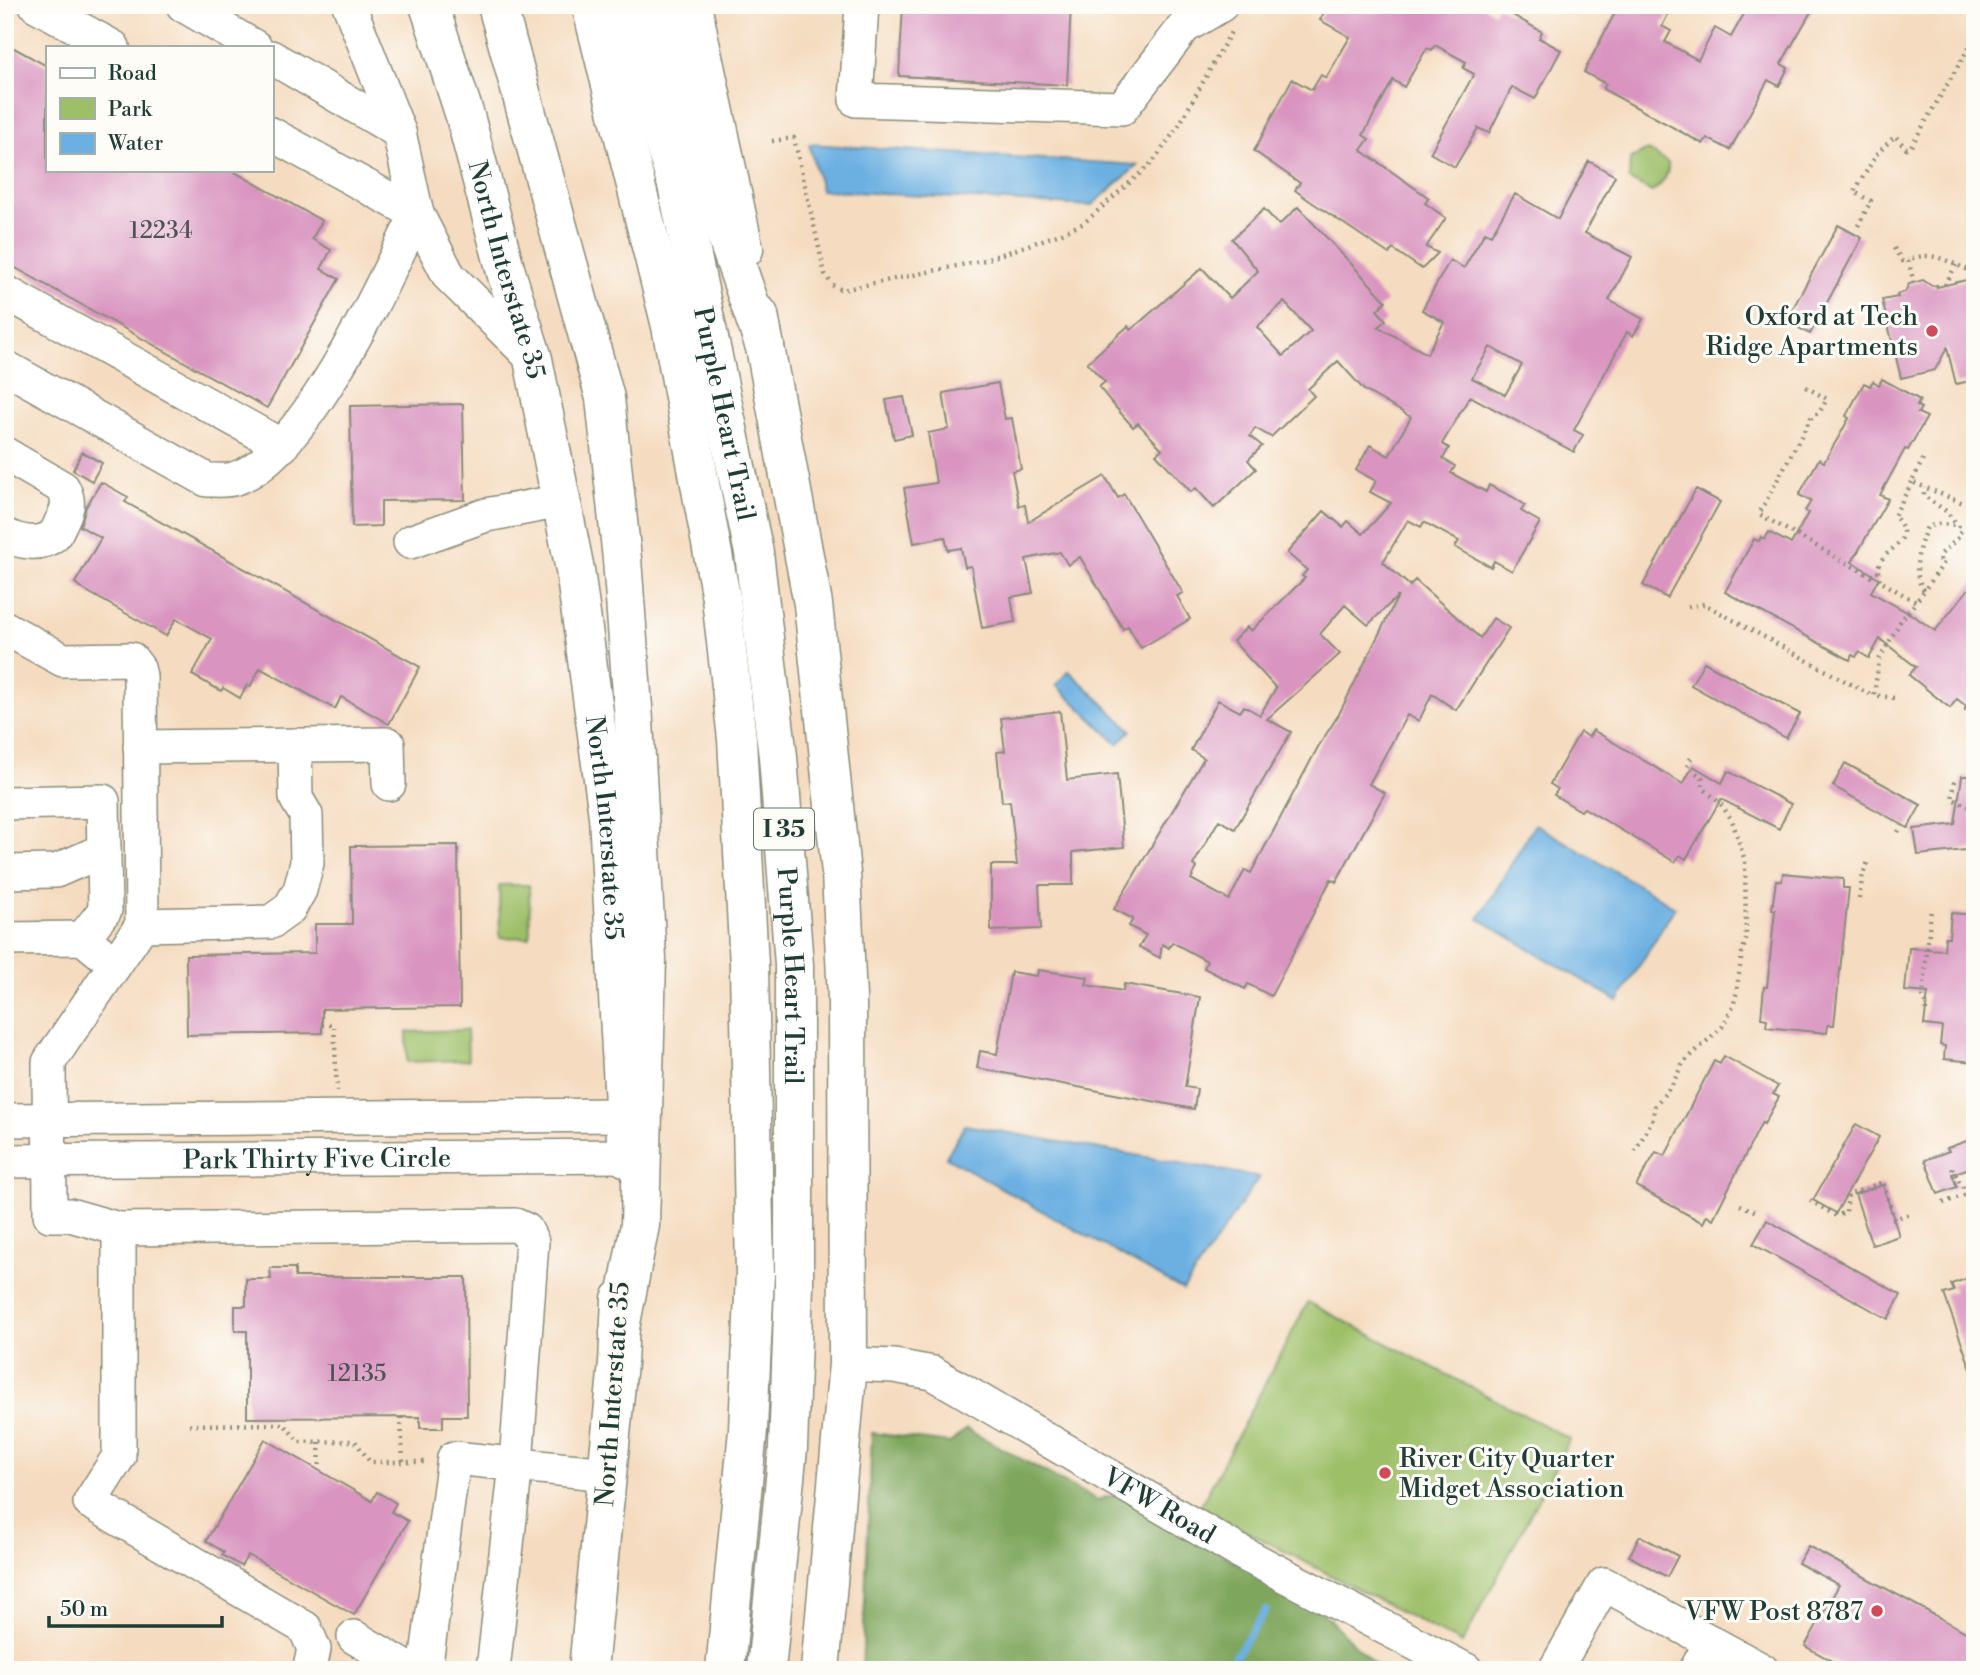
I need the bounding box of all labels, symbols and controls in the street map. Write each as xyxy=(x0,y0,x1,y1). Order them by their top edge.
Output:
legend xyxy=(46,46,273,172)
text: Road xyxy=(108,61,157,87)
text: Park xyxy=(108,97,153,123)
text: Water xyxy=(107,131,163,157)
street label: North Interstate 35 xyxy=(460,157,552,382)
house number: 12234 xyxy=(129,217,193,245)
place label: Oxford at Tech Ridge Apartments xyxy=(1706,301,1918,363)
street label: Purple Heart Trail xyxy=(686,304,762,524)
marker: Oxford at Tech Ridge Apartments xyxy=(1924,323,1940,339)
street label: North Interstate 35 xyxy=(578,714,630,941)
road number: I 35 xyxy=(754,808,814,850)
street label: Purple Heart Trail xyxy=(770,866,810,1085)
street label: Park Thirty Five Circle xyxy=(183,1142,451,1177)
street label: North Interstate 35 xyxy=(589,1281,637,1508)
house number: 12135 xyxy=(327,1360,387,1388)
place label: River City Quarter Midget Association xyxy=(1399,1443,1624,1505)
street label: VFW Road xyxy=(1096,1460,1221,1552)
marker: River City Quarter Midget Association xyxy=(1377,1465,1393,1481)
scale bar xyxy=(49,1584,222,1628)
place label: VFW Post 8787 xyxy=(1684,1596,1863,1628)
text: 50 m xyxy=(60,1597,108,1623)
marker: VFW Post 8787 xyxy=(1869,1603,1885,1619)

